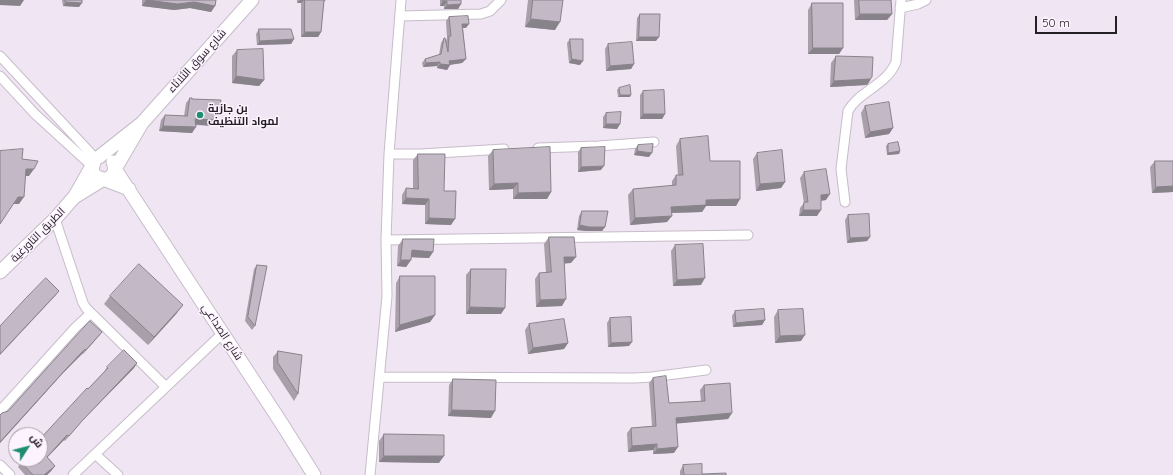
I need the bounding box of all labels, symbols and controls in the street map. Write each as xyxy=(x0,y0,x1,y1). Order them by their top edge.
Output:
scale bar xyxy=(1037,8,1119,34)
text: 50 m xyxy=(1042,15,1070,30)
street label: شارع سوق الثلاثاء xyxy=(165,26,229,96)
place label: بن جازية لمواد التنظيف xyxy=(208,102,278,128)
marker: بن جازية لمواد التنظيف xyxy=(195,110,205,120)
street label: الطريق التاورغية xyxy=(8,205,68,265)
street label: شارع الصداعي xyxy=(199,301,245,363)
north arrow xyxy=(8,427,48,467)
text: ش xyxy=(27,431,47,450)

